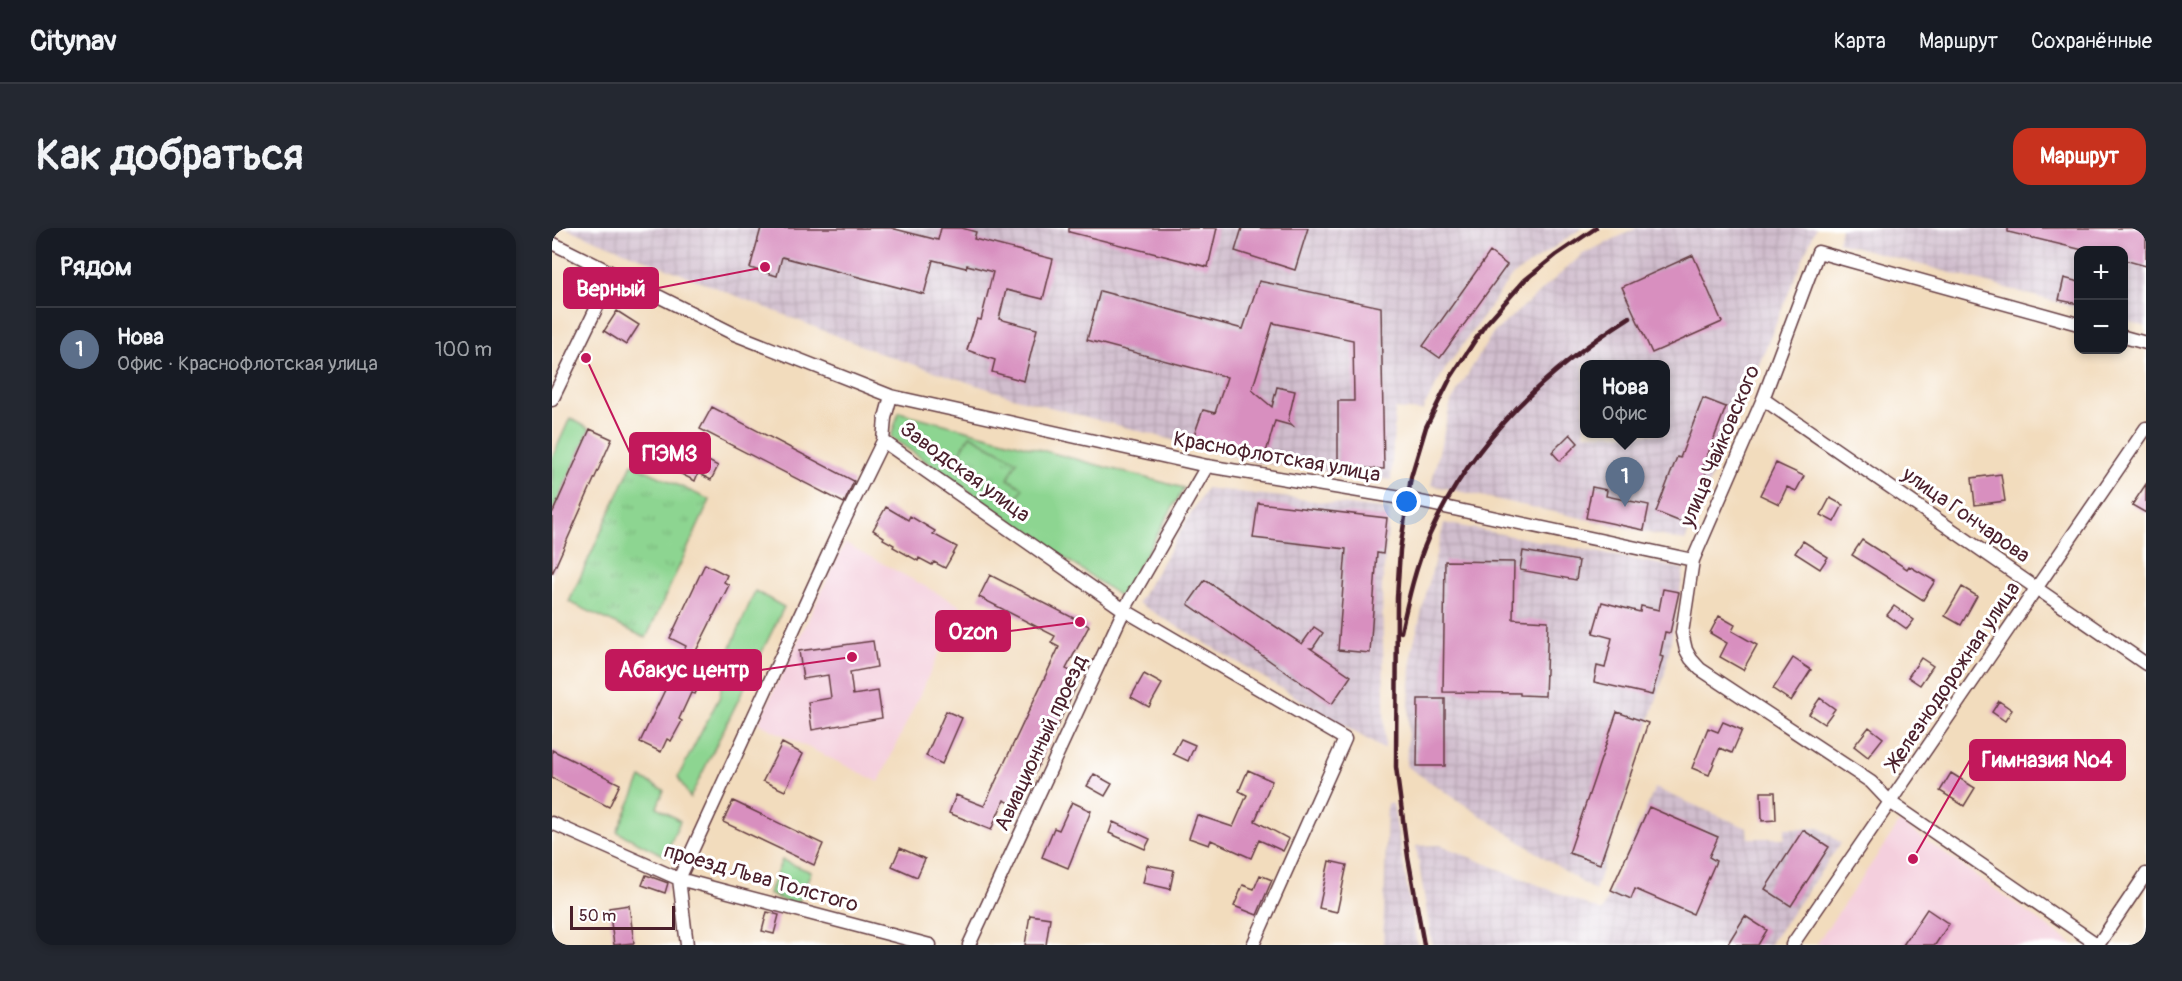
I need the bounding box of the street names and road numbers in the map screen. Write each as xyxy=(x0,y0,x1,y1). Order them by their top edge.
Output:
street label: улица Чайковского xyxy=(1673,361,1766,532)
street label: Заводская улица xyxy=(895,416,1035,528)
street label: Краснофлотская улица xyxy=(1171,425,1383,489)
street label: улица Гончарова xyxy=(1896,460,2035,569)
street label: Железнодорожная улица xyxy=(1878,577,2026,778)
street label: Авиационный проезд xyxy=(988,650,1094,835)
street label: проезд Льва Толстого xyxy=(661,837,861,919)

